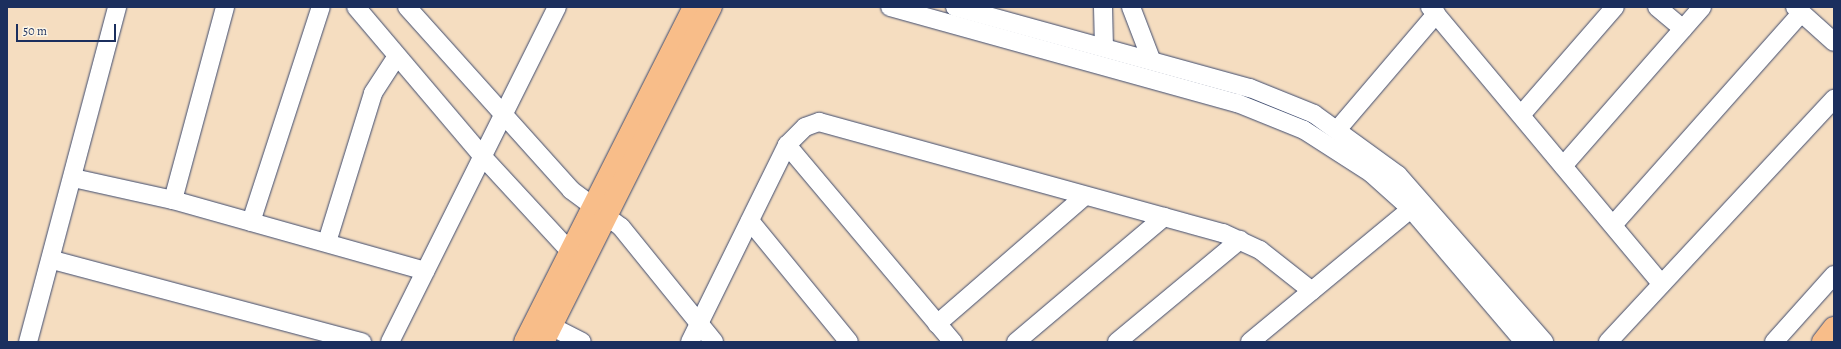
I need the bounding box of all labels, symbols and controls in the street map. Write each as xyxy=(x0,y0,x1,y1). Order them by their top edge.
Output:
scale bar xyxy=(18,16,118,42)
text: 50 m xyxy=(23,23,47,39)

